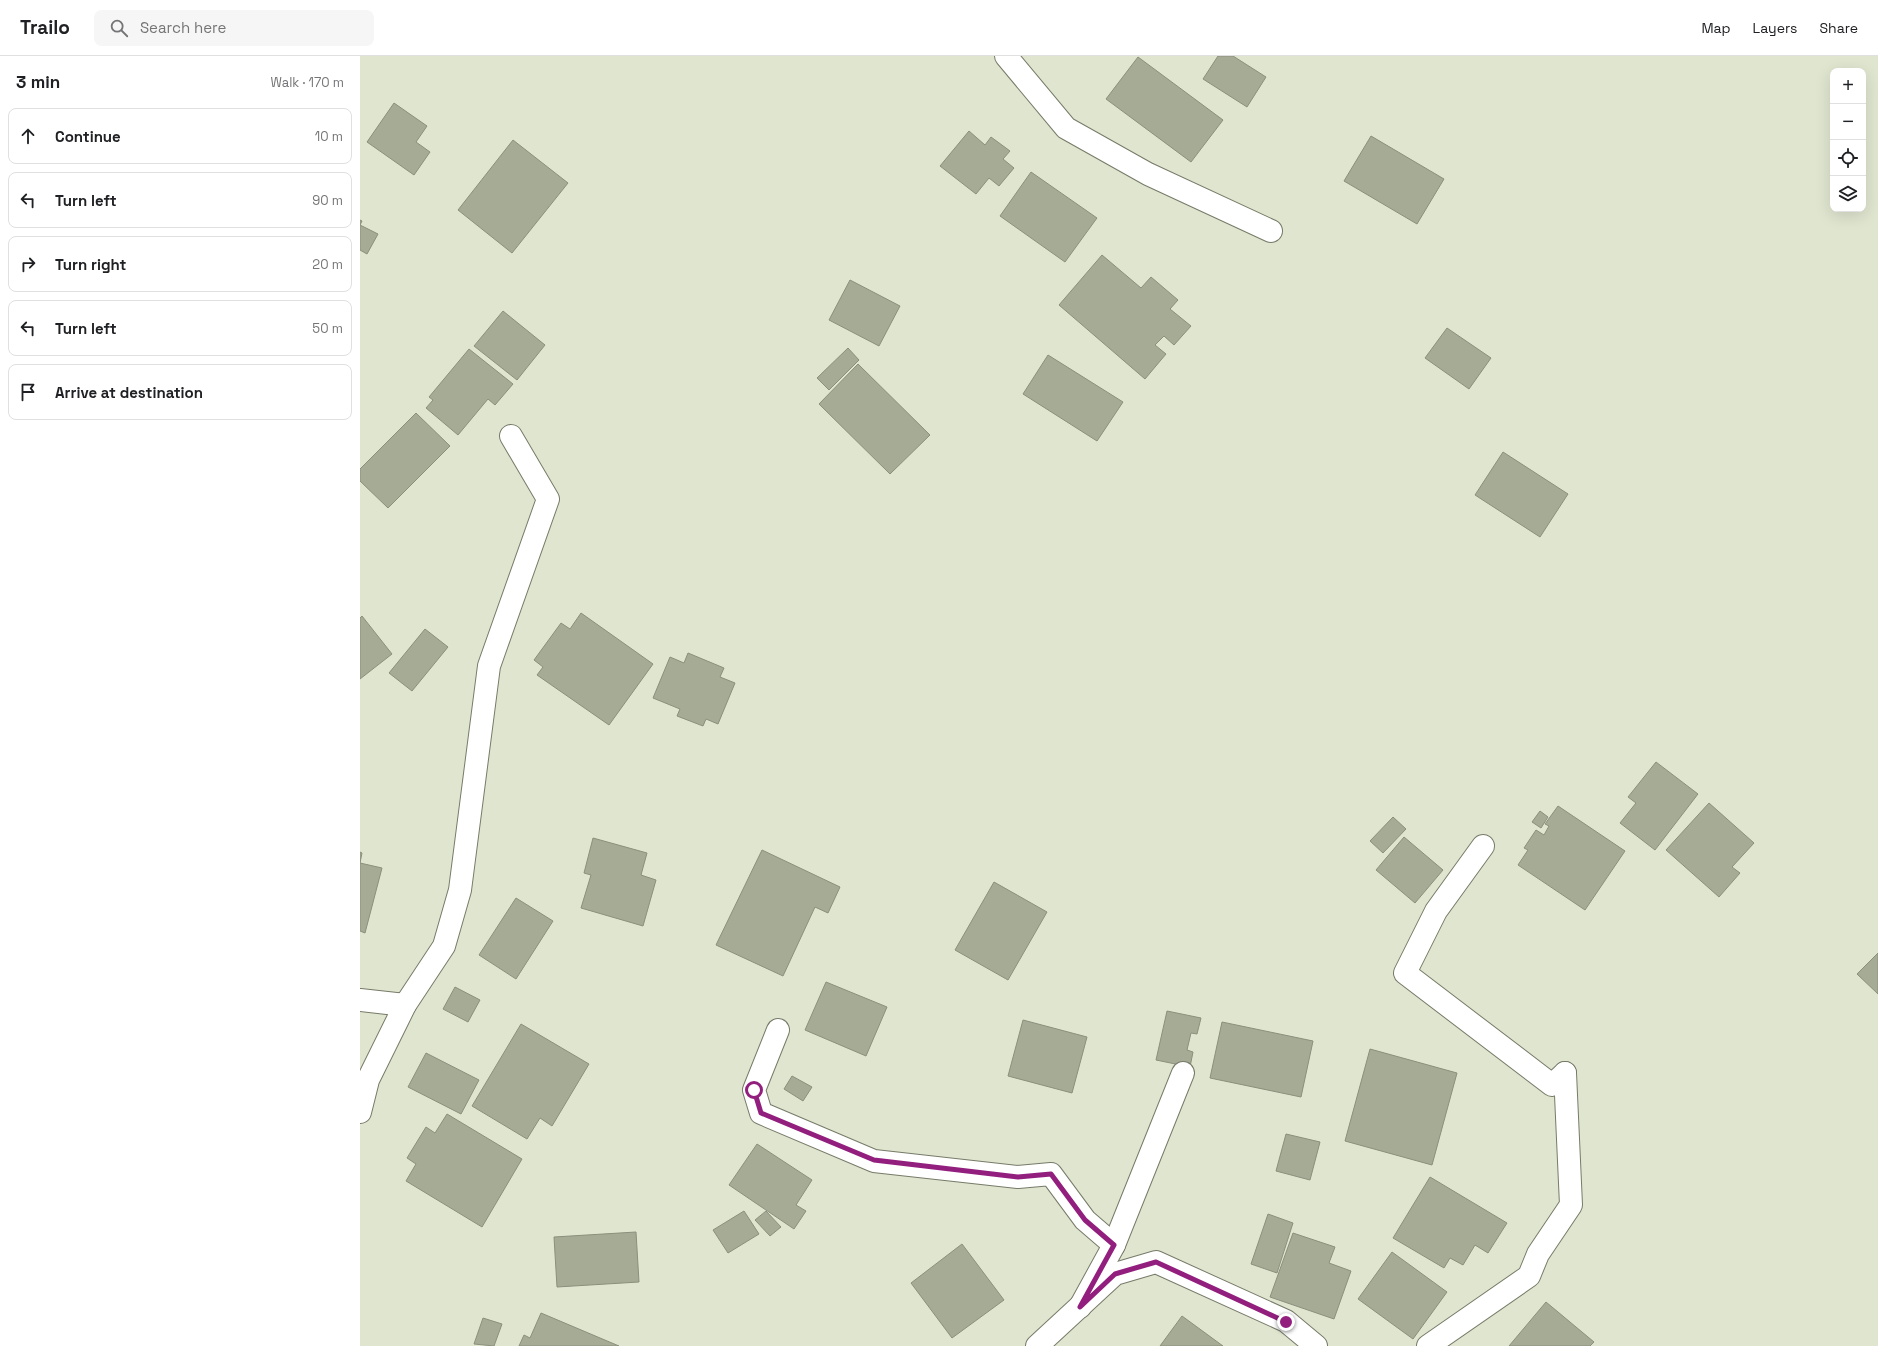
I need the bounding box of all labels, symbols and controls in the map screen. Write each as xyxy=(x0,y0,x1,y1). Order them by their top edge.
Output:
search box xyxy=(94,10,374,46)
text: Trailo xyxy=(20,15,70,40)
icon: search xyxy=(108,17,130,39)
text: Search here xyxy=(140,18,226,37)
text: Map xyxy=(1701,19,1731,37)
text: Layers xyxy=(1753,19,1797,37)
text: Share xyxy=(1819,19,1858,37)
map controls xyxy=(1830,68,1866,212)
button: + xyxy=(1830,68,1866,104)
text: 3 min xyxy=(16,71,60,93)
text: Walk · 170 m xyxy=(270,74,344,91)
button: − xyxy=(1830,104,1866,140)
icon: ahead xyxy=(17,125,39,147)
text: Continue xyxy=(55,127,121,146)
text: 10 m xyxy=(315,128,343,145)
button: locate xyxy=(1830,140,1866,176)
button: layers xyxy=(1830,176,1866,212)
icon: left xyxy=(17,189,39,211)
text: Turn left xyxy=(55,191,117,210)
text: 90 m xyxy=(312,192,343,209)
icon: right xyxy=(17,253,39,275)
text: Turn right xyxy=(55,255,126,274)
text: 20 m xyxy=(312,256,343,273)
icon: left xyxy=(17,317,39,339)
text: Turn left xyxy=(55,319,117,338)
text: 50 m xyxy=(312,320,343,337)
icon: arrive xyxy=(17,381,39,403)
text: Arrive at destination xyxy=(55,383,203,402)
route start xyxy=(745,1081,763,1099)
route end xyxy=(1277,1313,1295,1331)

